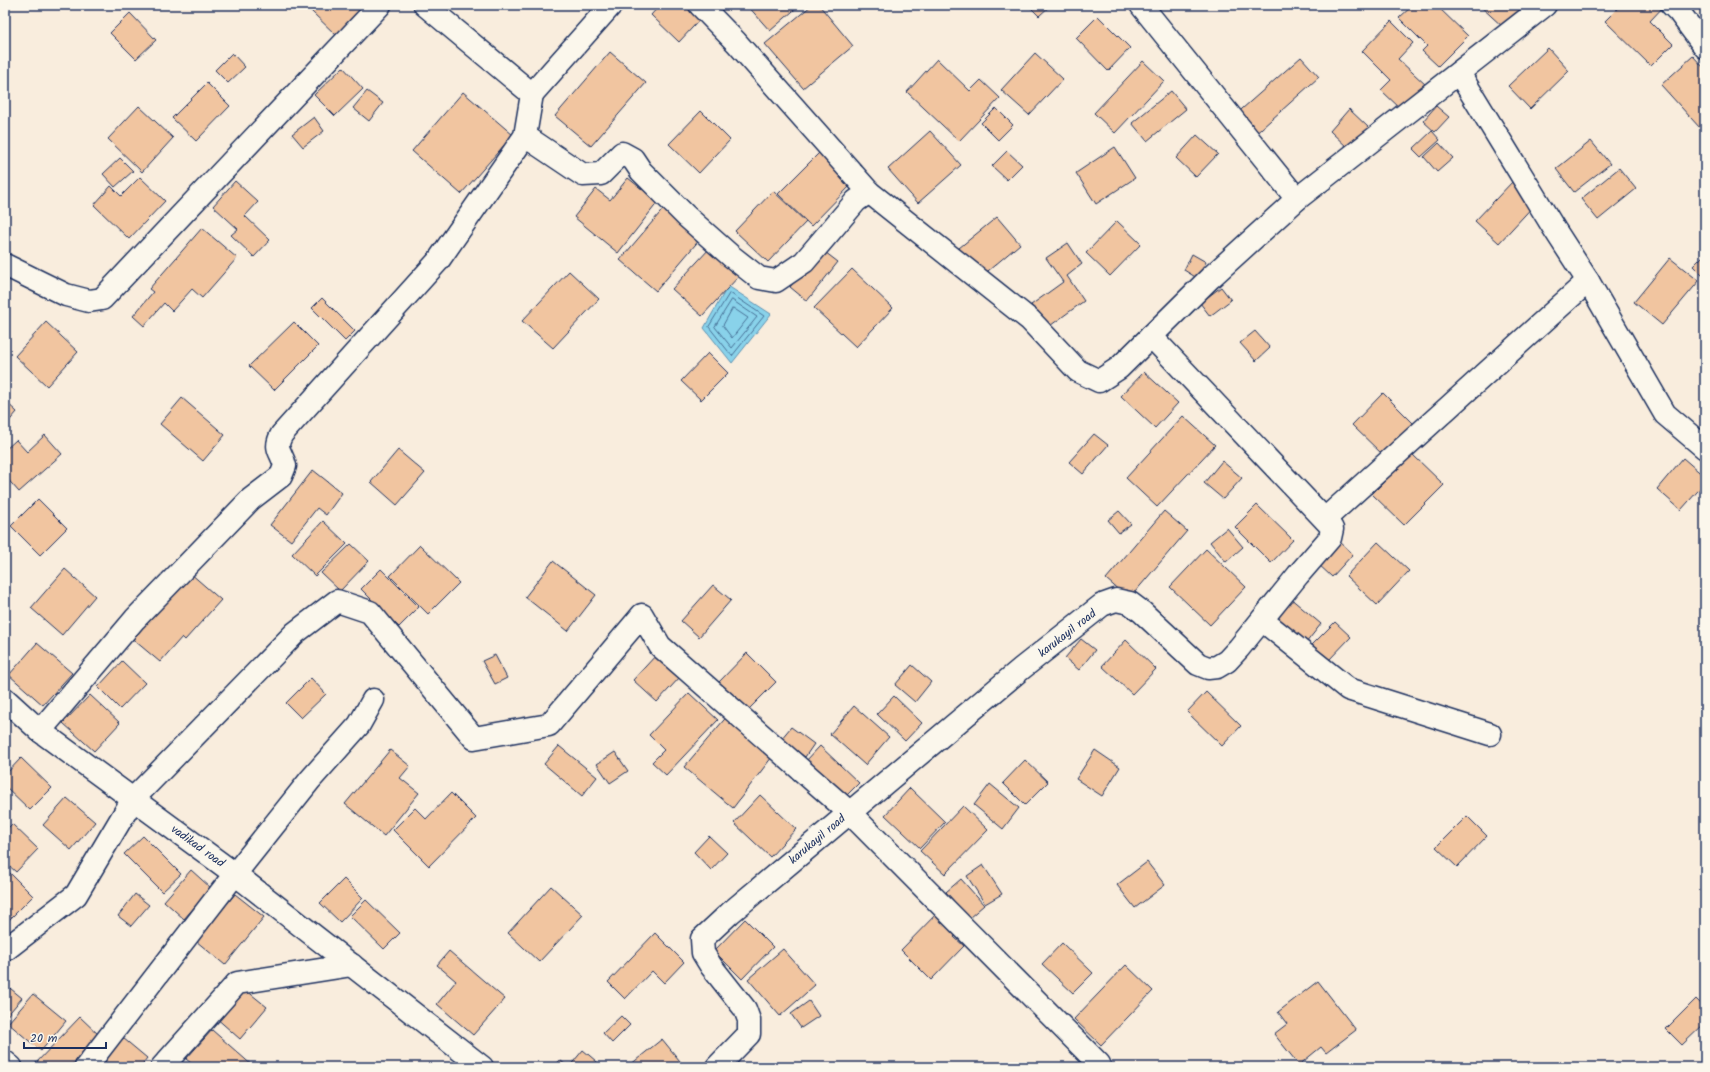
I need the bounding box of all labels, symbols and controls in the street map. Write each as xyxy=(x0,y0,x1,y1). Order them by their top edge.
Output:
street label: karukayil road xyxy=(1034,604,1101,662)
street label: karukayil road xyxy=(785,809,851,869)
street label: vadikad road xyxy=(167,820,229,873)
scale bar xyxy=(24,1024,106,1050)
text: 20 m xyxy=(30,1029,58,1048)

